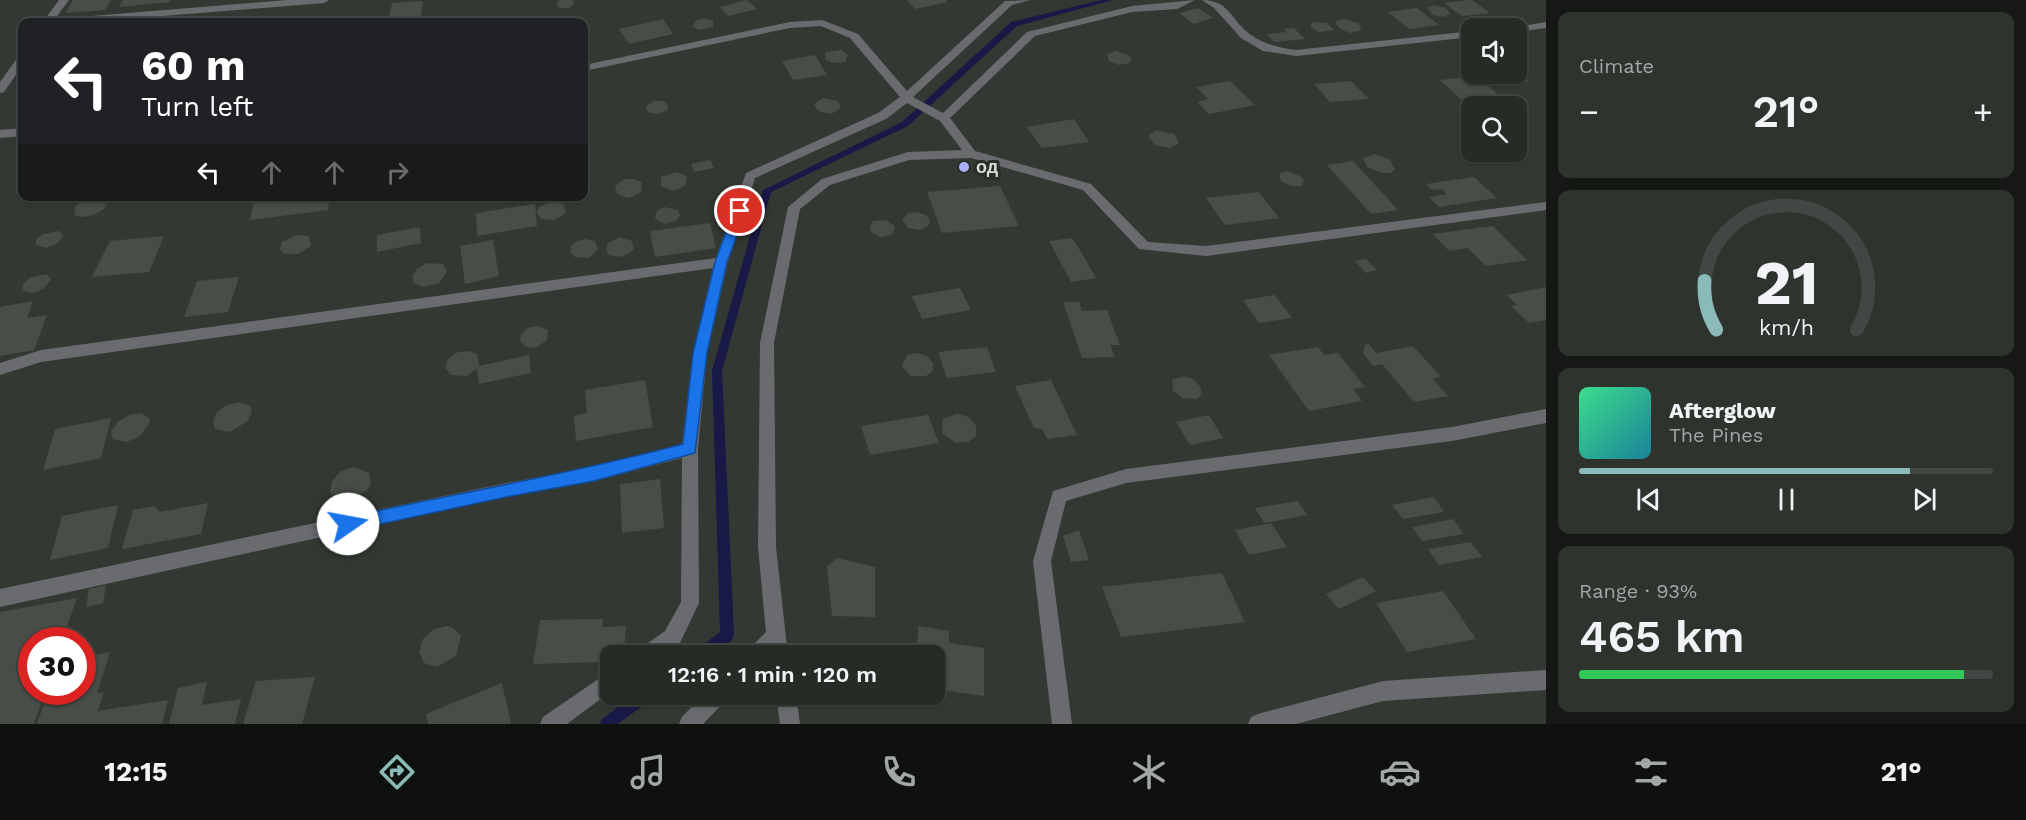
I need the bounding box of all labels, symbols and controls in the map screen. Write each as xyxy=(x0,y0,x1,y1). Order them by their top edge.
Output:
map controls xyxy=(1461,18,1527,162)
button: sound xyxy=(1461,18,1527,84)
text: 60 m xyxy=(141,41,245,90)
icon: left xyxy=(42,42,120,120)
text: Climate xyxy=(1579,54,1654,78)
text: 21° xyxy=(1752,85,1820,138)
text: Turn left xyxy=(141,91,253,123)
text: − xyxy=(1579,92,1599,131)
text: + xyxy=(1973,92,1993,131)
button: search xyxy=(1461,96,1527,162)
icon: left xyxy=(192,156,225,189)
icon: ahead xyxy=(255,156,288,189)
icon: ahead xyxy=(318,156,351,189)
icon: right xyxy=(381,156,414,189)
place label: од xyxy=(976,156,999,177)
marker: од xyxy=(957,160,971,174)
pin xyxy=(714,185,765,236)
icon: arrive xyxy=(723,194,756,227)
text: 21 xyxy=(1754,246,1818,319)
text: km/h xyxy=(1758,315,1814,340)
text: Afterglow xyxy=(1669,398,1776,423)
text: The Pines xyxy=(1669,423,1763,447)
icon: previous xyxy=(1632,483,1665,516)
icon: pause xyxy=(1770,483,1803,516)
icon: next xyxy=(1908,483,1941,516)
position arrow xyxy=(316,492,380,556)
text: Range · 93% xyxy=(1579,579,1697,603)
text: 465 km xyxy=(1579,610,1745,663)
speed limit sign: 30 xyxy=(18,627,96,705)
text: 12:16 · 1 min · 120 m xyxy=(668,662,877,687)
icon: directions xyxy=(376,751,418,793)
icon: music xyxy=(627,751,669,793)
icon: phone xyxy=(878,751,920,793)
icon: climate xyxy=(1128,751,1170,793)
icon: car xyxy=(1379,751,1421,793)
icon: filters xyxy=(1630,751,1672,793)
text: 12:15 xyxy=(104,756,168,788)
text: 21° xyxy=(1881,756,1922,788)

